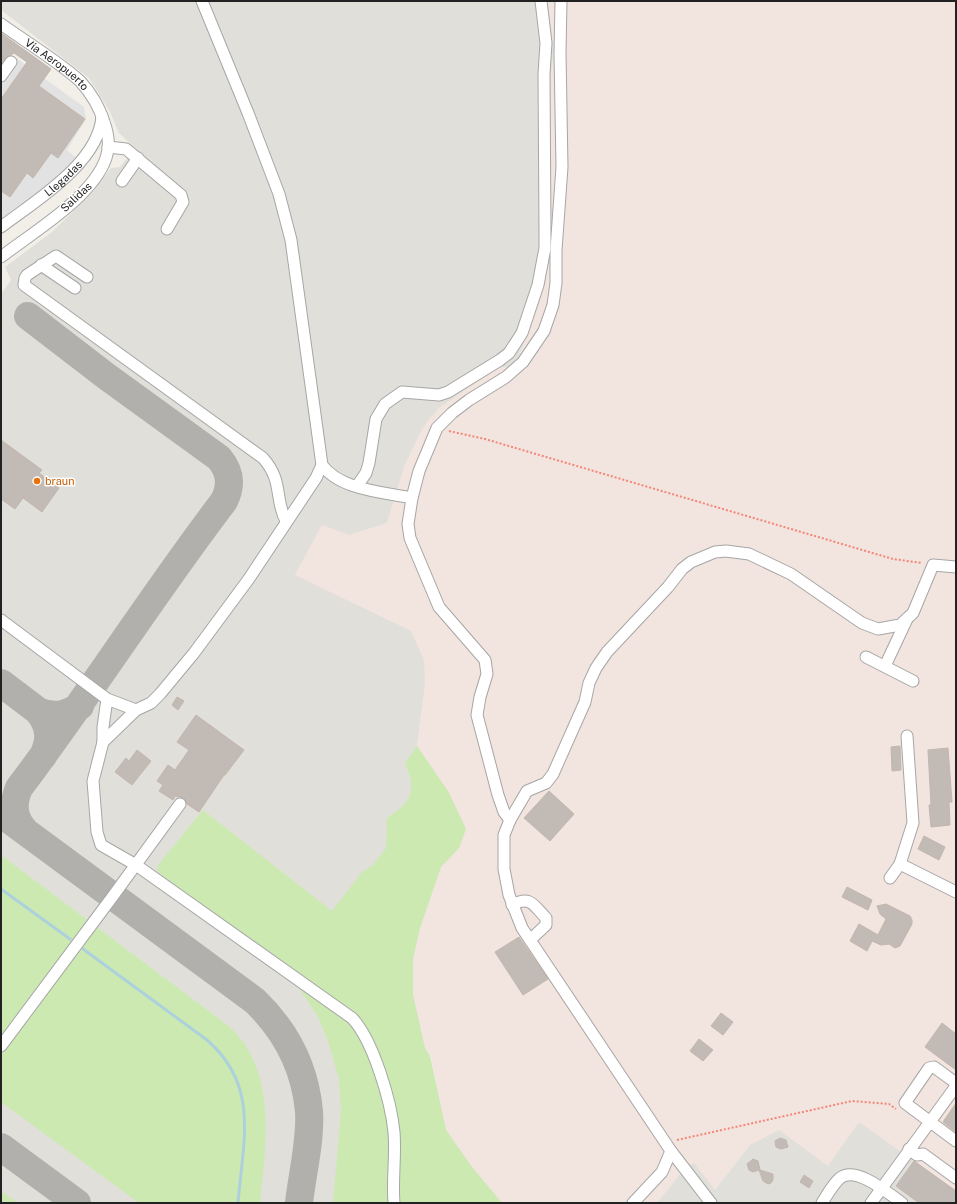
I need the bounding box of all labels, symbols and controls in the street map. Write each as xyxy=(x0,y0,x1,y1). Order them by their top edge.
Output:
street label: Vía Aeropuerto xyxy=(23,36,91,92)
street label: Llegadas xyxy=(42,158,85,199)
street label: Salidas xyxy=(58,180,94,214)
place label: braun xyxy=(45,475,75,487)
marker: braun xyxy=(32,476,42,486)

